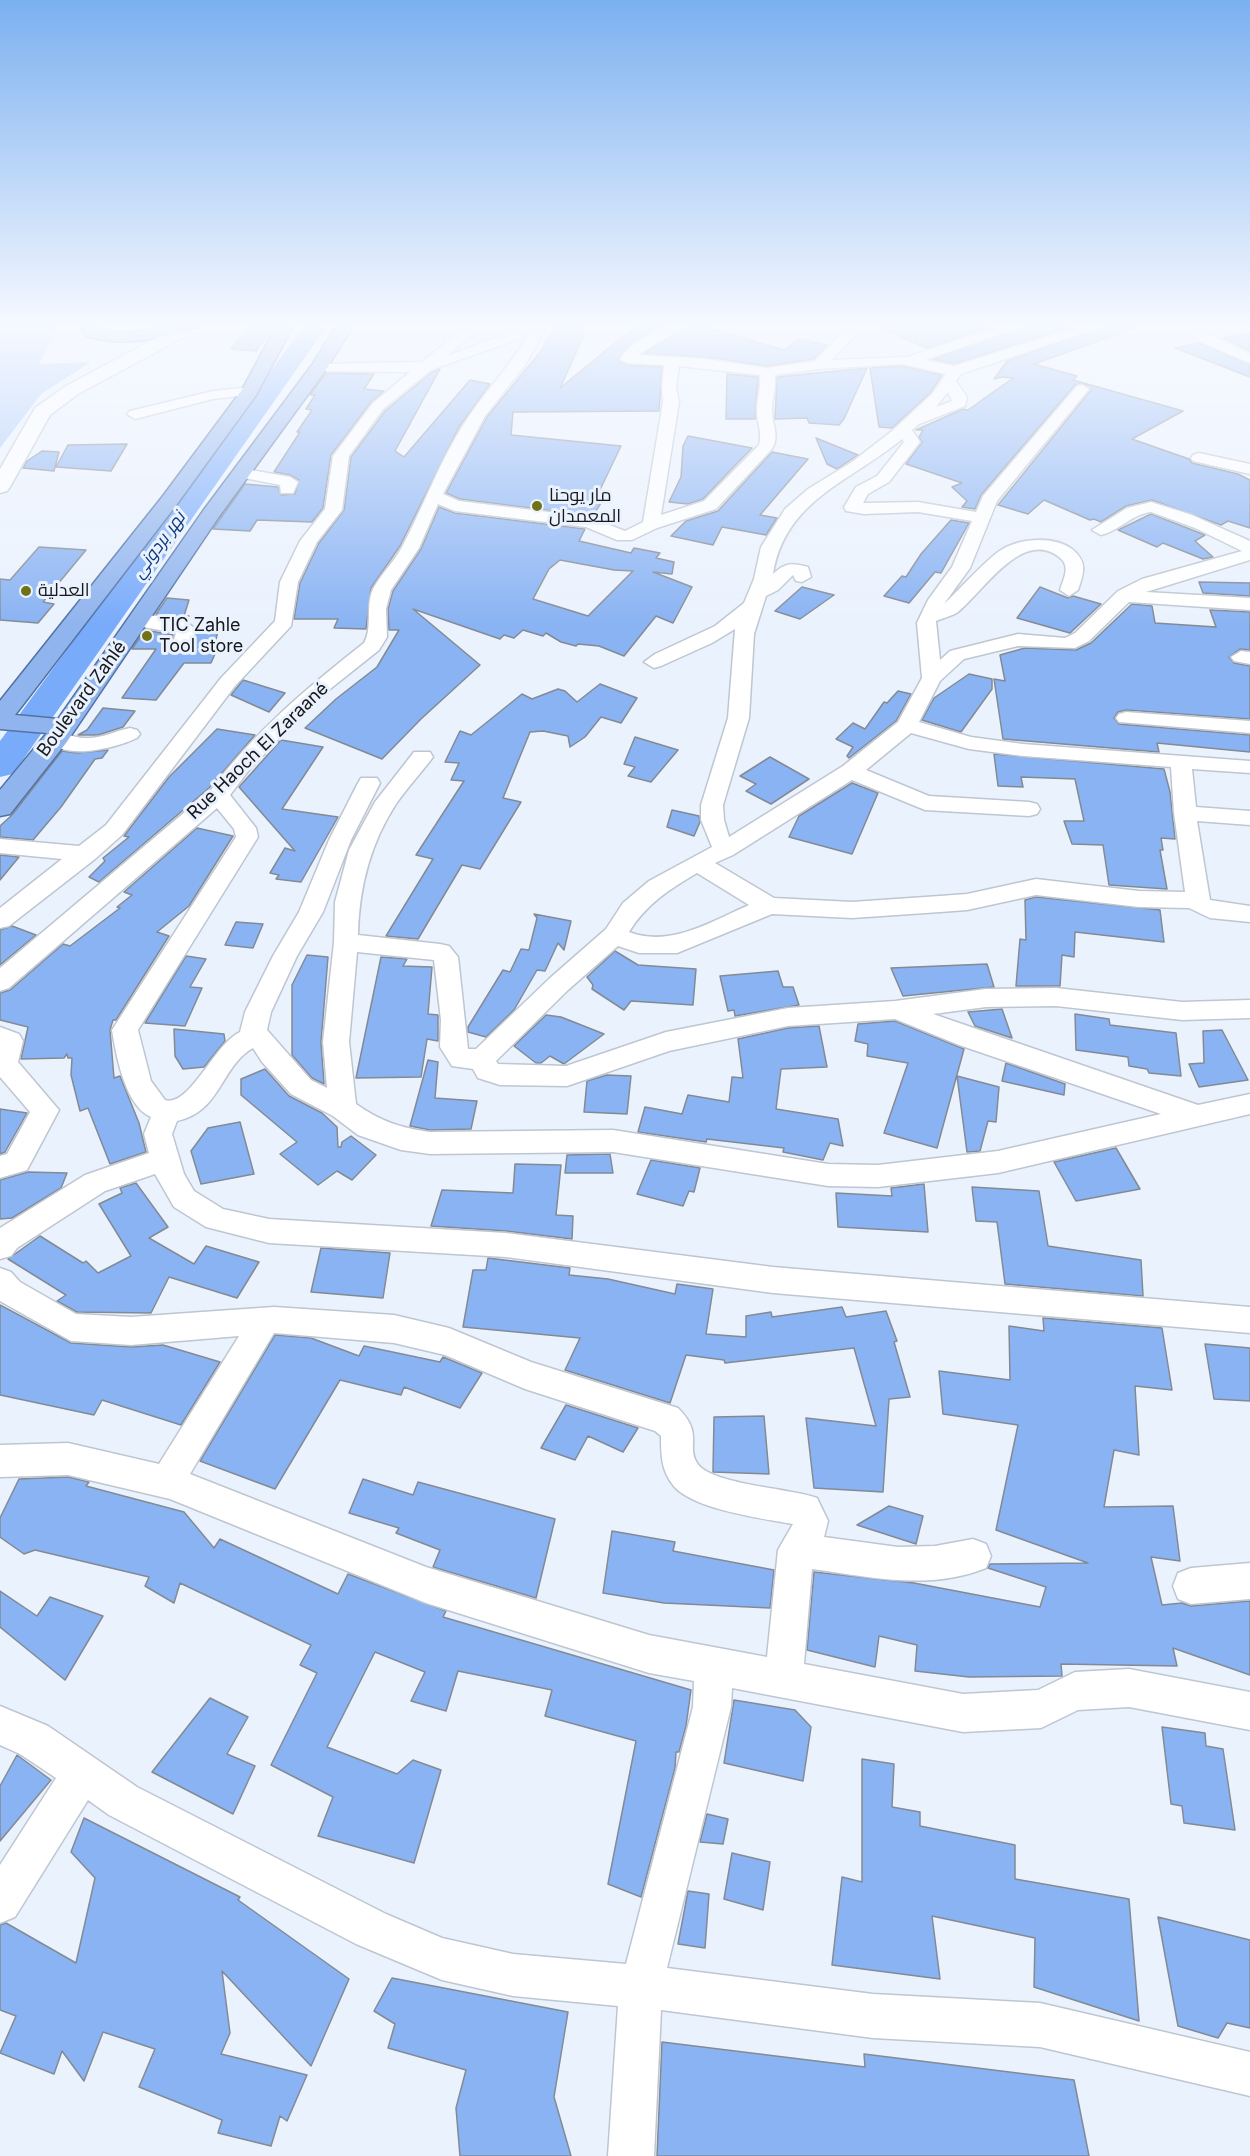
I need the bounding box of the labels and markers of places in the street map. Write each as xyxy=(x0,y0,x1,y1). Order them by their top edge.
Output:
place label: مار يوحنا المعمدان xyxy=(549,485,621,528)
marker: مار يوحنا المعمدان xyxy=(530,499,544,513)
place label: العدلية xyxy=(38,580,90,602)
marker: العدلية xyxy=(19,584,33,598)
place label: TIC Zahle Tool store xyxy=(159,615,243,658)
marker: TIC Zahle Tool store xyxy=(140,629,154,643)

